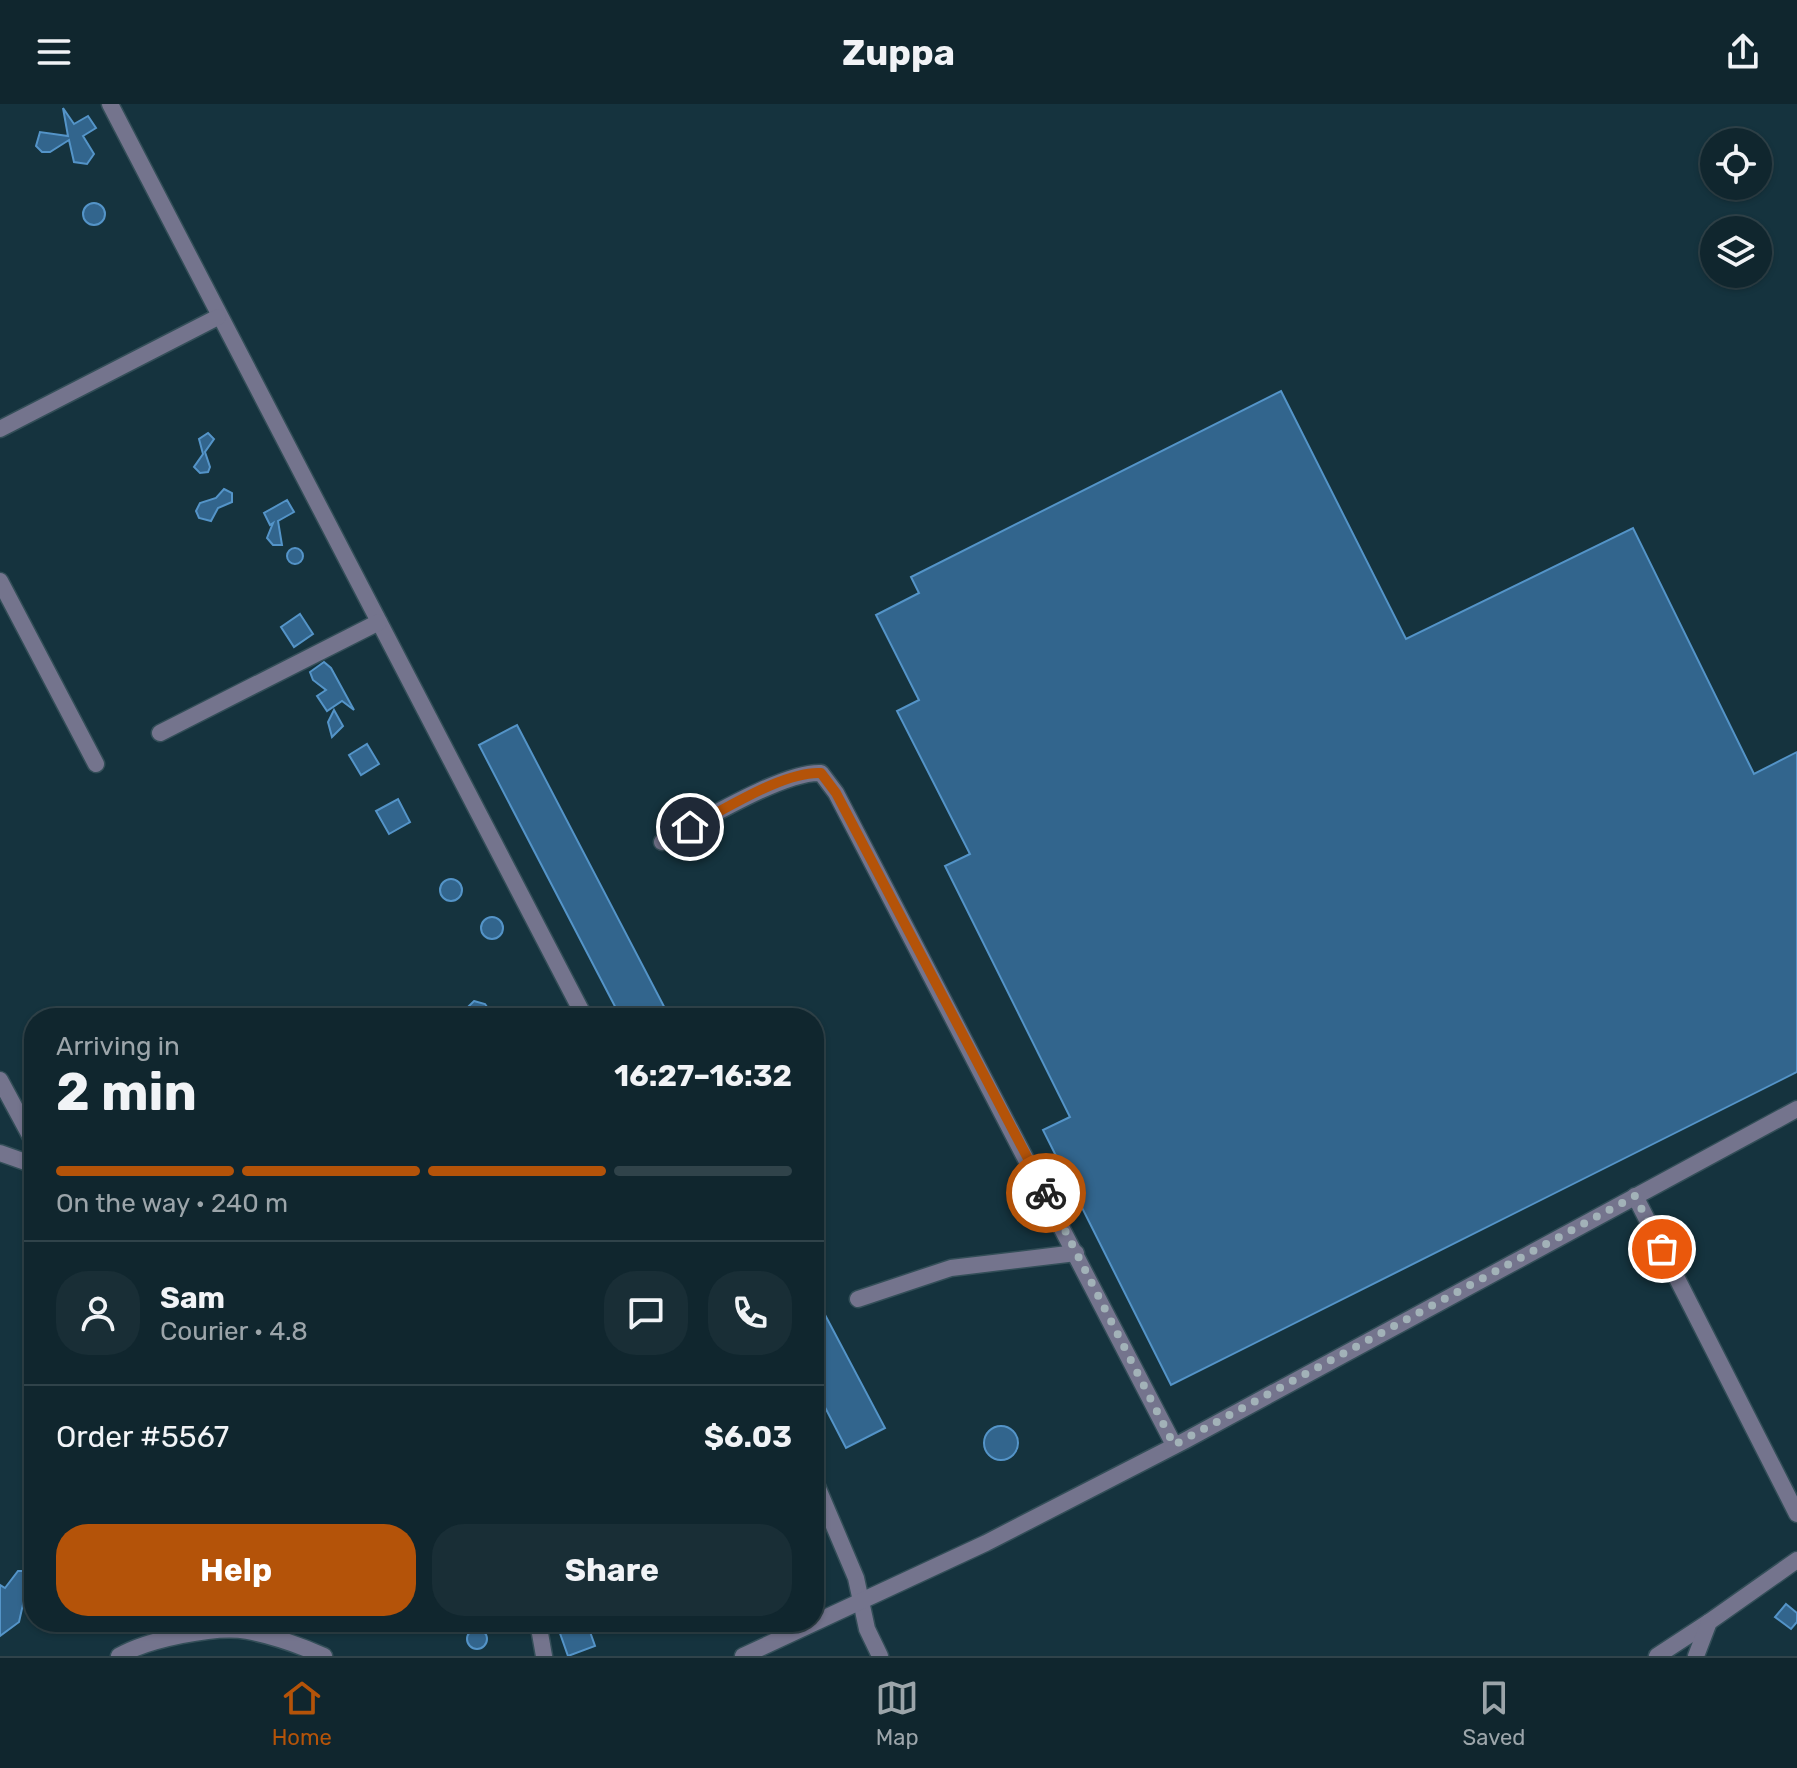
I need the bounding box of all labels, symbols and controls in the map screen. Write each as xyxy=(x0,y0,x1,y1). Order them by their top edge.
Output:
icon: menu xyxy=(32,30,76,74)
icon: share xyxy=(1721,30,1765,74)
text: Zuppa xyxy=(842,31,955,74)
map controls xyxy=(1700,128,1772,288)
button: locate xyxy=(1700,128,1772,200)
button: layers xyxy=(1700,216,1772,288)
pin xyxy=(656,793,724,861)
icon: home xyxy=(668,805,712,849)
text: Arriving in xyxy=(56,1031,180,1062)
text: 16:27–16:32 xyxy=(614,1058,792,1094)
text: 2 min xyxy=(56,1061,197,1123)
courier xyxy=(1006,1153,1086,1233)
icon: bike xyxy=(1024,1171,1068,1215)
text: On the way · 240 m xyxy=(56,1188,288,1219)
pin xyxy=(1628,1215,1696,1283)
icon: bag xyxy=(1640,1227,1684,1271)
button: person xyxy=(56,1271,140,1355)
button: chat xyxy=(604,1271,688,1355)
button: phone xyxy=(708,1271,792,1355)
text: Sam xyxy=(160,1280,225,1316)
text: Courier · 4.8 xyxy=(160,1316,308,1347)
text: Order #5567 xyxy=(56,1419,229,1455)
text: $6.03 xyxy=(704,1419,792,1455)
button: Help xyxy=(56,1524,416,1616)
button: Share xyxy=(432,1524,792,1616)
tab: Home xyxy=(272,1676,332,1751)
tab: Map xyxy=(875,1676,919,1751)
tab: Saved xyxy=(1463,1676,1525,1751)

